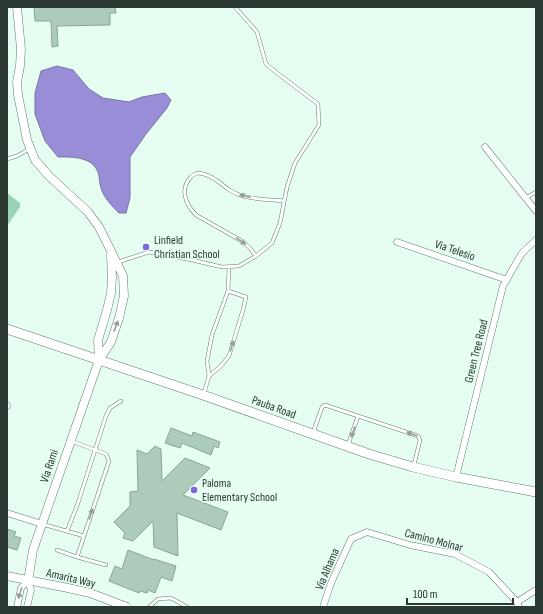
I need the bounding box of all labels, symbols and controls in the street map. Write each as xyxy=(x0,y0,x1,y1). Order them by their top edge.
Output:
one-way arrow xyxy=(239,193,251,199)
place label: Linfield Christian School xyxy=(154,233,220,262)
one-way arrow xyxy=(236,237,246,245)
street label: Via Telesio xyxy=(433,237,477,264)
marker: Linfield Christian School xyxy=(141,242,151,252)
street label: Green Tree Road xyxy=(461,318,492,384)
one-way arrow xyxy=(114,320,120,332)
one-way arrow xyxy=(229,340,235,352)
street label: Pauba Road xyxy=(250,393,298,422)
one-way arrow xyxy=(350,426,356,438)
one-way arrow xyxy=(405,431,417,437)
street label: Via Rami xyxy=(37,448,62,485)
place label: Paloma Elementary School xyxy=(202,476,277,505)
marker: Paloma Elementary School xyxy=(189,485,199,495)
one-way arrow xyxy=(89,508,95,520)
street label: Camino Molnar xyxy=(403,526,465,556)
street label: Via Alhama xyxy=(312,546,343,592)
street label: Amarita Way xyxy=(44,565,97,592)
scale bar xyxy=(407,580,513,606)
one-way arrow xyxy=(17,587,23,599)
text: 100 m xyxy=(413,587,438,602)

